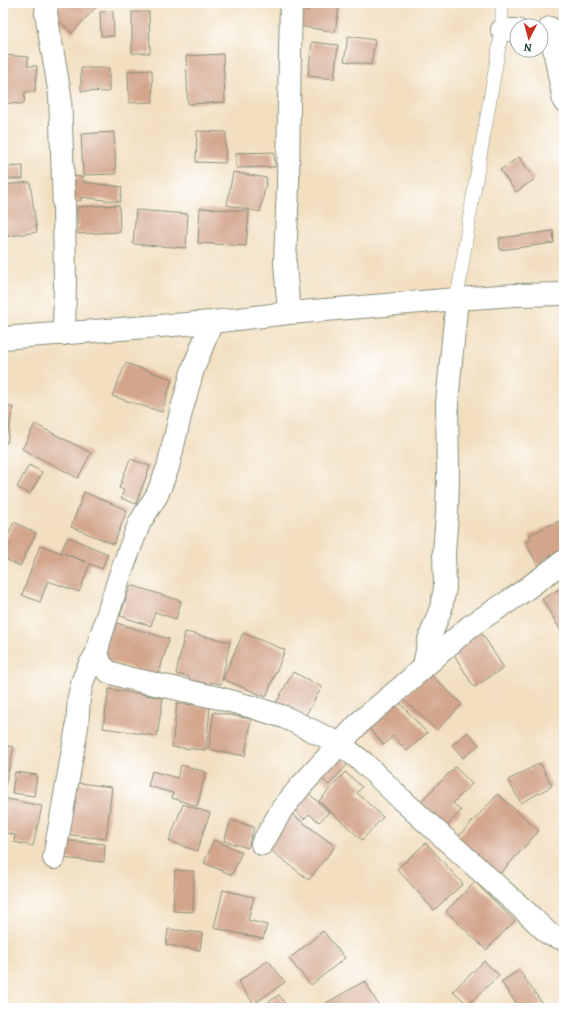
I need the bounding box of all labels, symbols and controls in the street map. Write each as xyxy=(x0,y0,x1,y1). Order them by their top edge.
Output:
north arrow xyxy=(509,18,549,58)
text: N xyxy=(523,40,533,55)

